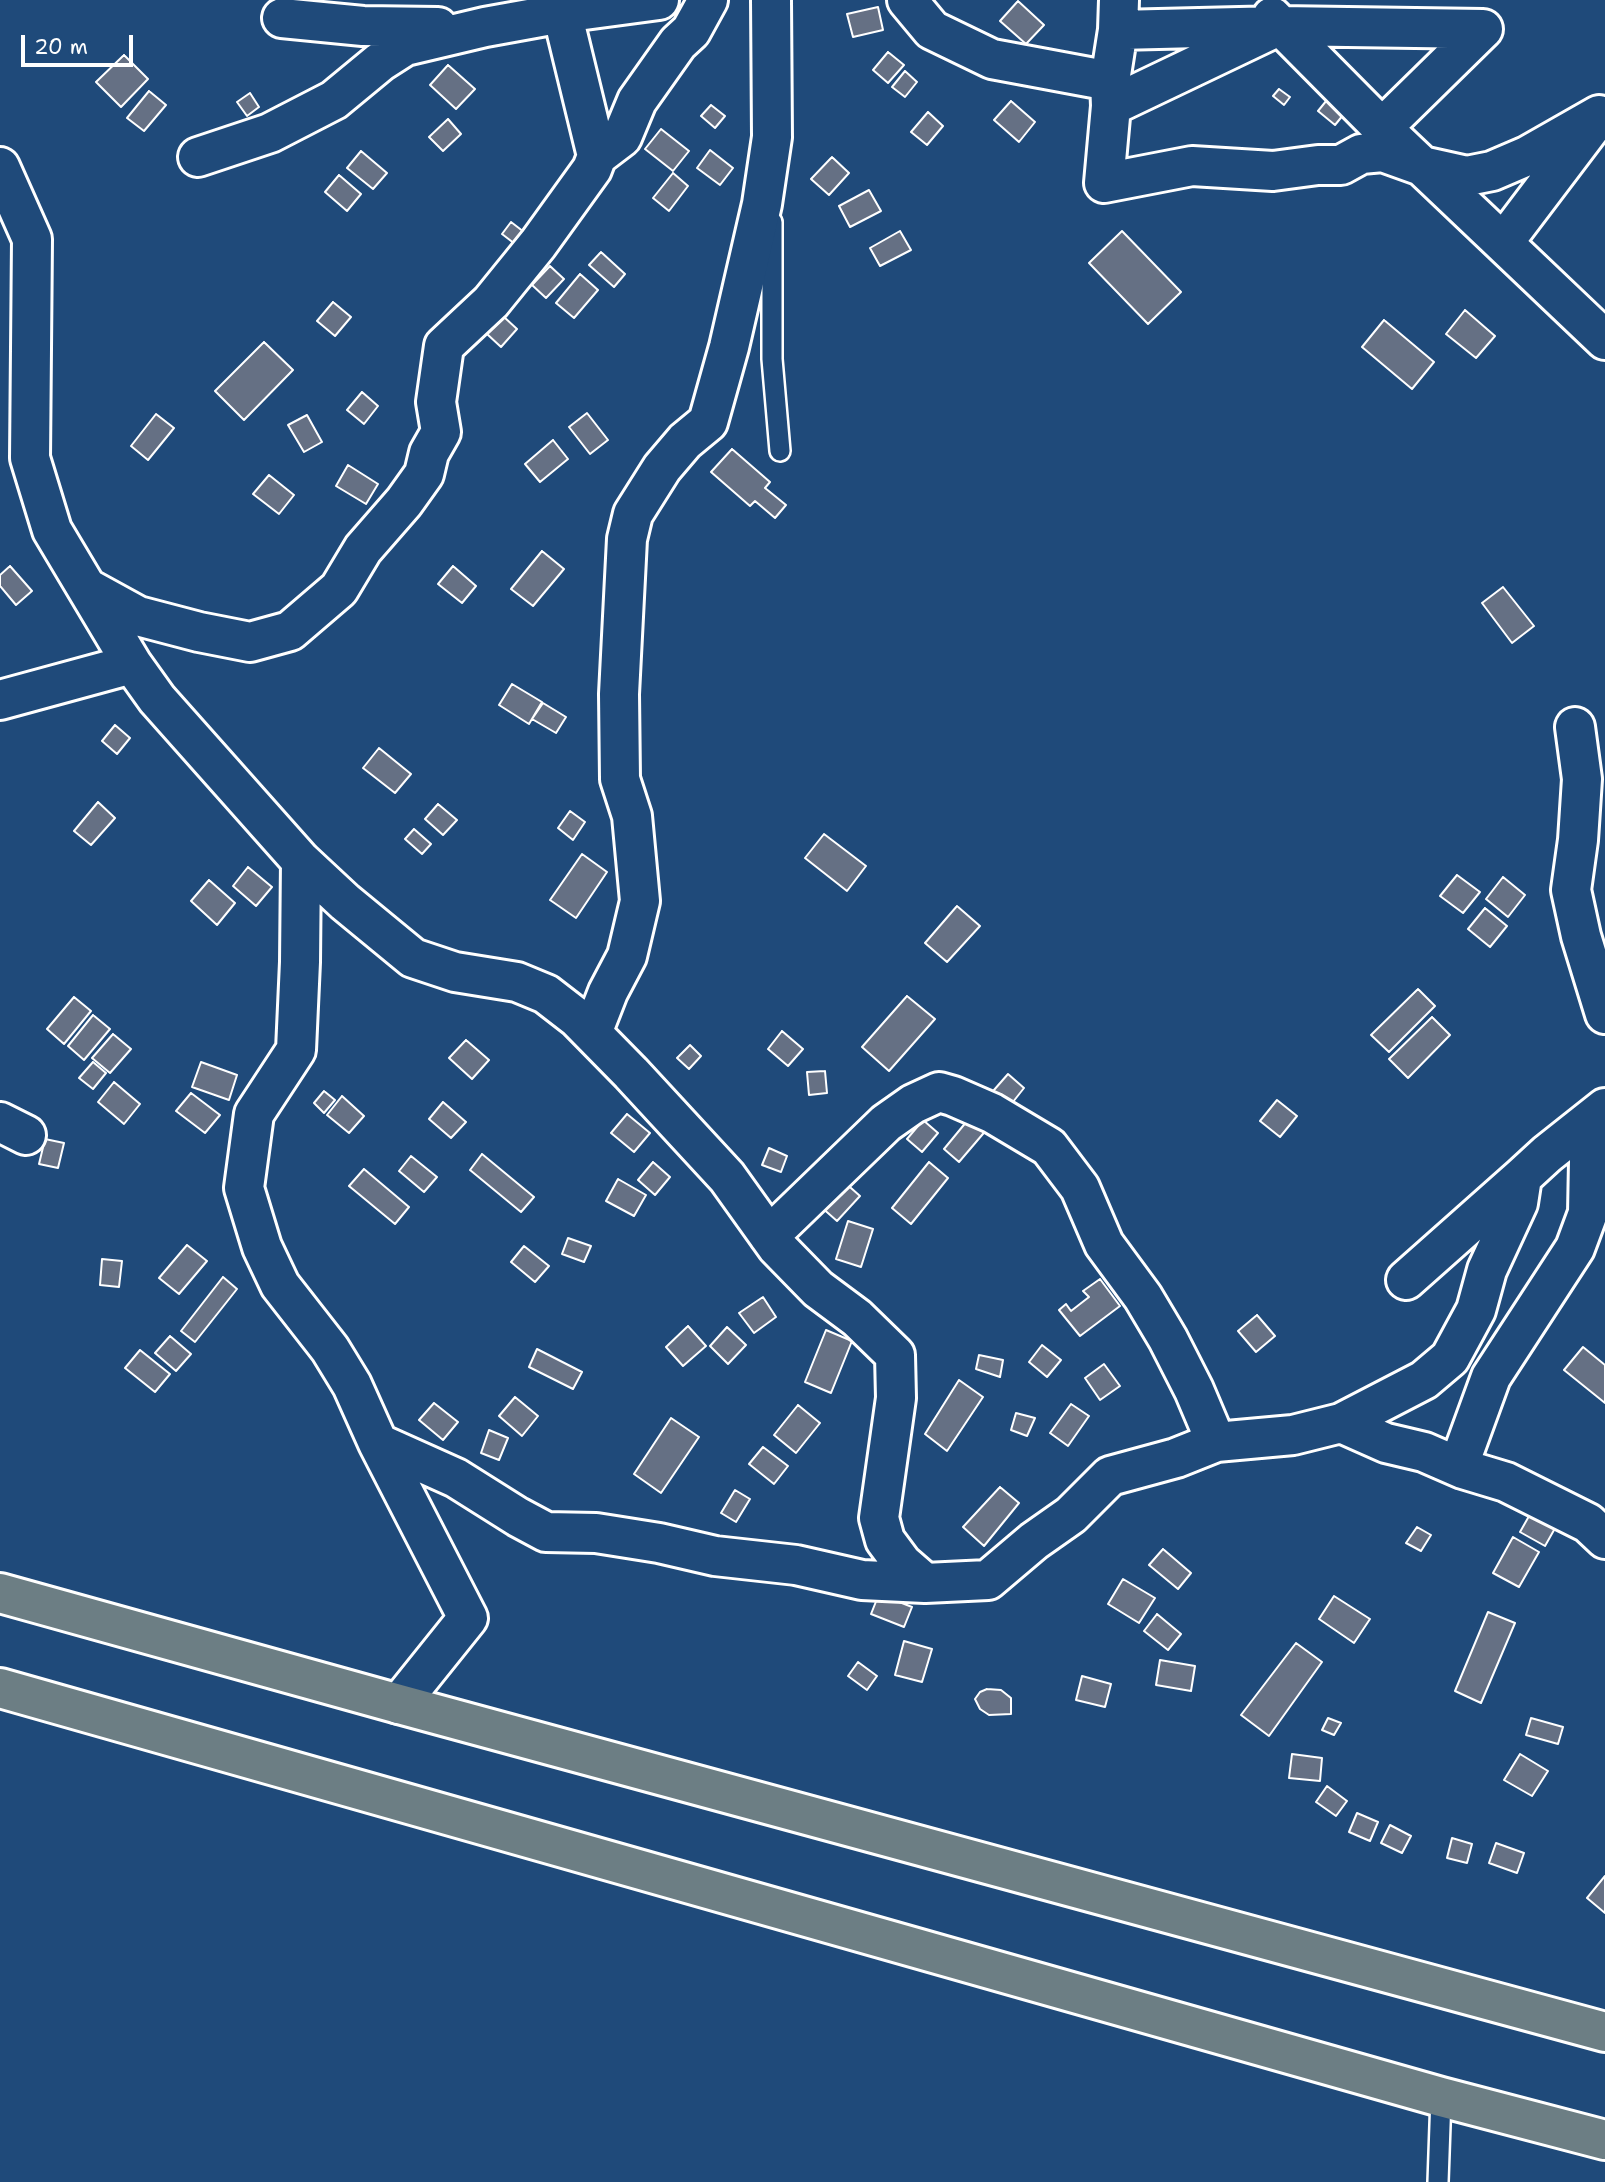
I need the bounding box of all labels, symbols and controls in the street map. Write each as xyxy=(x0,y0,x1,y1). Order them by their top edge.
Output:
scale bar xyxy=(24,21,136,65)
text: 20 m xyxy=(34,33,88,61)

